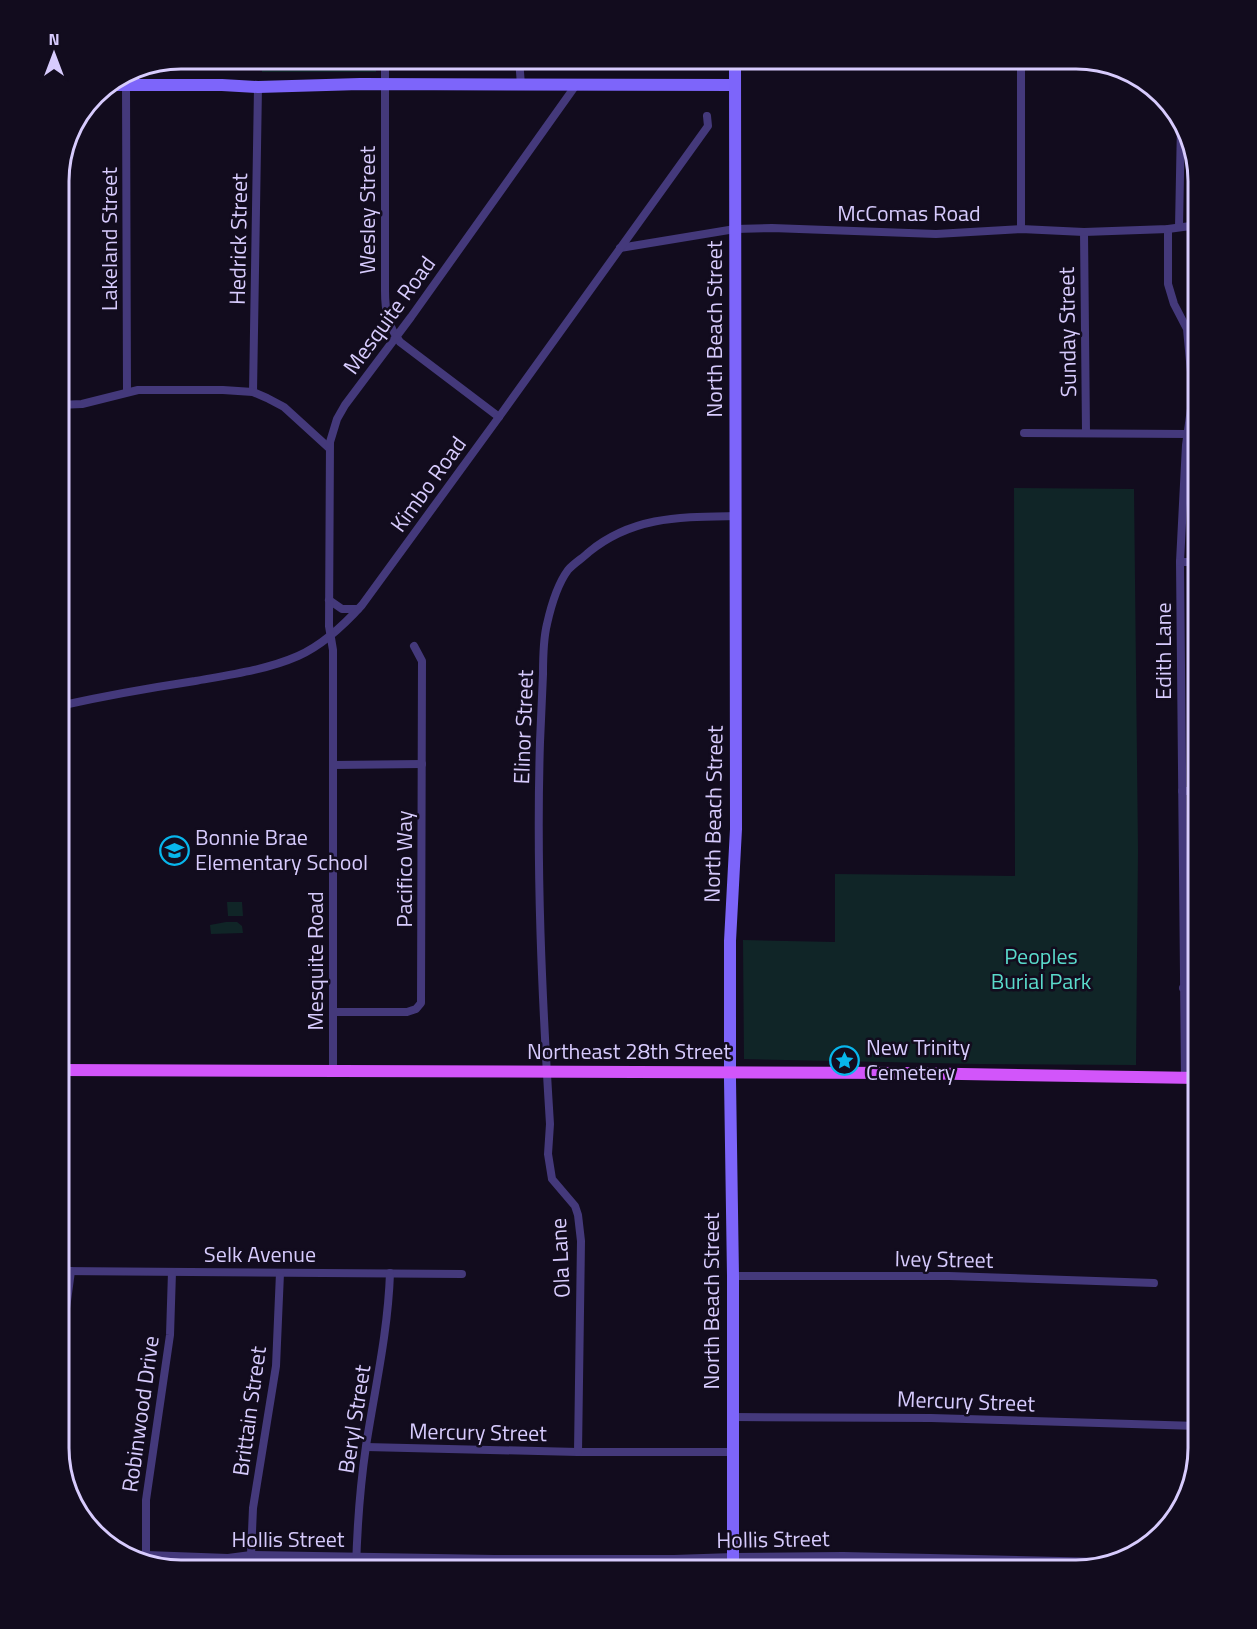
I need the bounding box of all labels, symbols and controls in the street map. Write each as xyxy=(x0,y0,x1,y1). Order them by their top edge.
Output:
north arrow xyxy=(24,24,84,84)
text: N xyxy=(48,27,60,51)
street label: Wesley Street xyxy=(350,145,384,274)
street label: Lakeland Street xyxy=(92,167,126,311)
street label: Hedrick Street xyxy=(220,173,256,305)
street label: McComas Road xyxy=(837,196,981,230)
street label: North Beach Street xyxy=(697,240,731,418)
street label: Mesquite Road xyxy=(334,249,444,381)
street label: Sunday Street xyxy=(1049,266,1085,397)
street label: Kimbo Road xyxy=(382,429,474,539)
street label: Edith Lane xyxy=(1146,602,1180,700)
street label: Elinor Street xyxy=(504,669,542,785)
street label: North Beach Street xyxy=(694,725,732,903)
street label: Pacifico Way xyxy=(387,810,421,928)
place label: Bonnie Brae Elementary School xyxy=(195,820,368,879)
school or university icon: Bonnie Brae Elementary School xyxy=(158,834,190,866)
street label: Mesquite Road xyxy=(298,891,332,1031)
park label: Peoples Burial Park xyxy=(991,939,1092,998)
place label: New Trinity Cemetery xyxy=(866,1030,971,1089)
street label: Northeast 28th Street xyxy=(527,1034,731,1068)
place icon: New Trinity Cemetery xyxy=(829,1044,861,1076)
street label: North Beach Street xyxy=(694,1212,728,1390)
street label: Ola Lane xyxy=(541,1217,579,1299)
street label: Selk Avenue xyxy=(204,1237,316,1271)
street label: Ivey Street xyxy=(894,1241,994,1277)
street label: Robinwood Drive xyxy=(112,1334,168,1494)
street label: Brittain Street xyxy=(223,1344,275,1478)
street label: Beryl Street xyxy=(329,1362,379,1476)
street label: Mercury Street xyxy=(896,1382,1036,1420)
street label: Mercury Street xyxy=(409,1414,548,1450)
street label: Hollis Street xyxy=(716,1521,830,1557)
street label: Hollis Street xyxy=(231,1522,345,1556)

